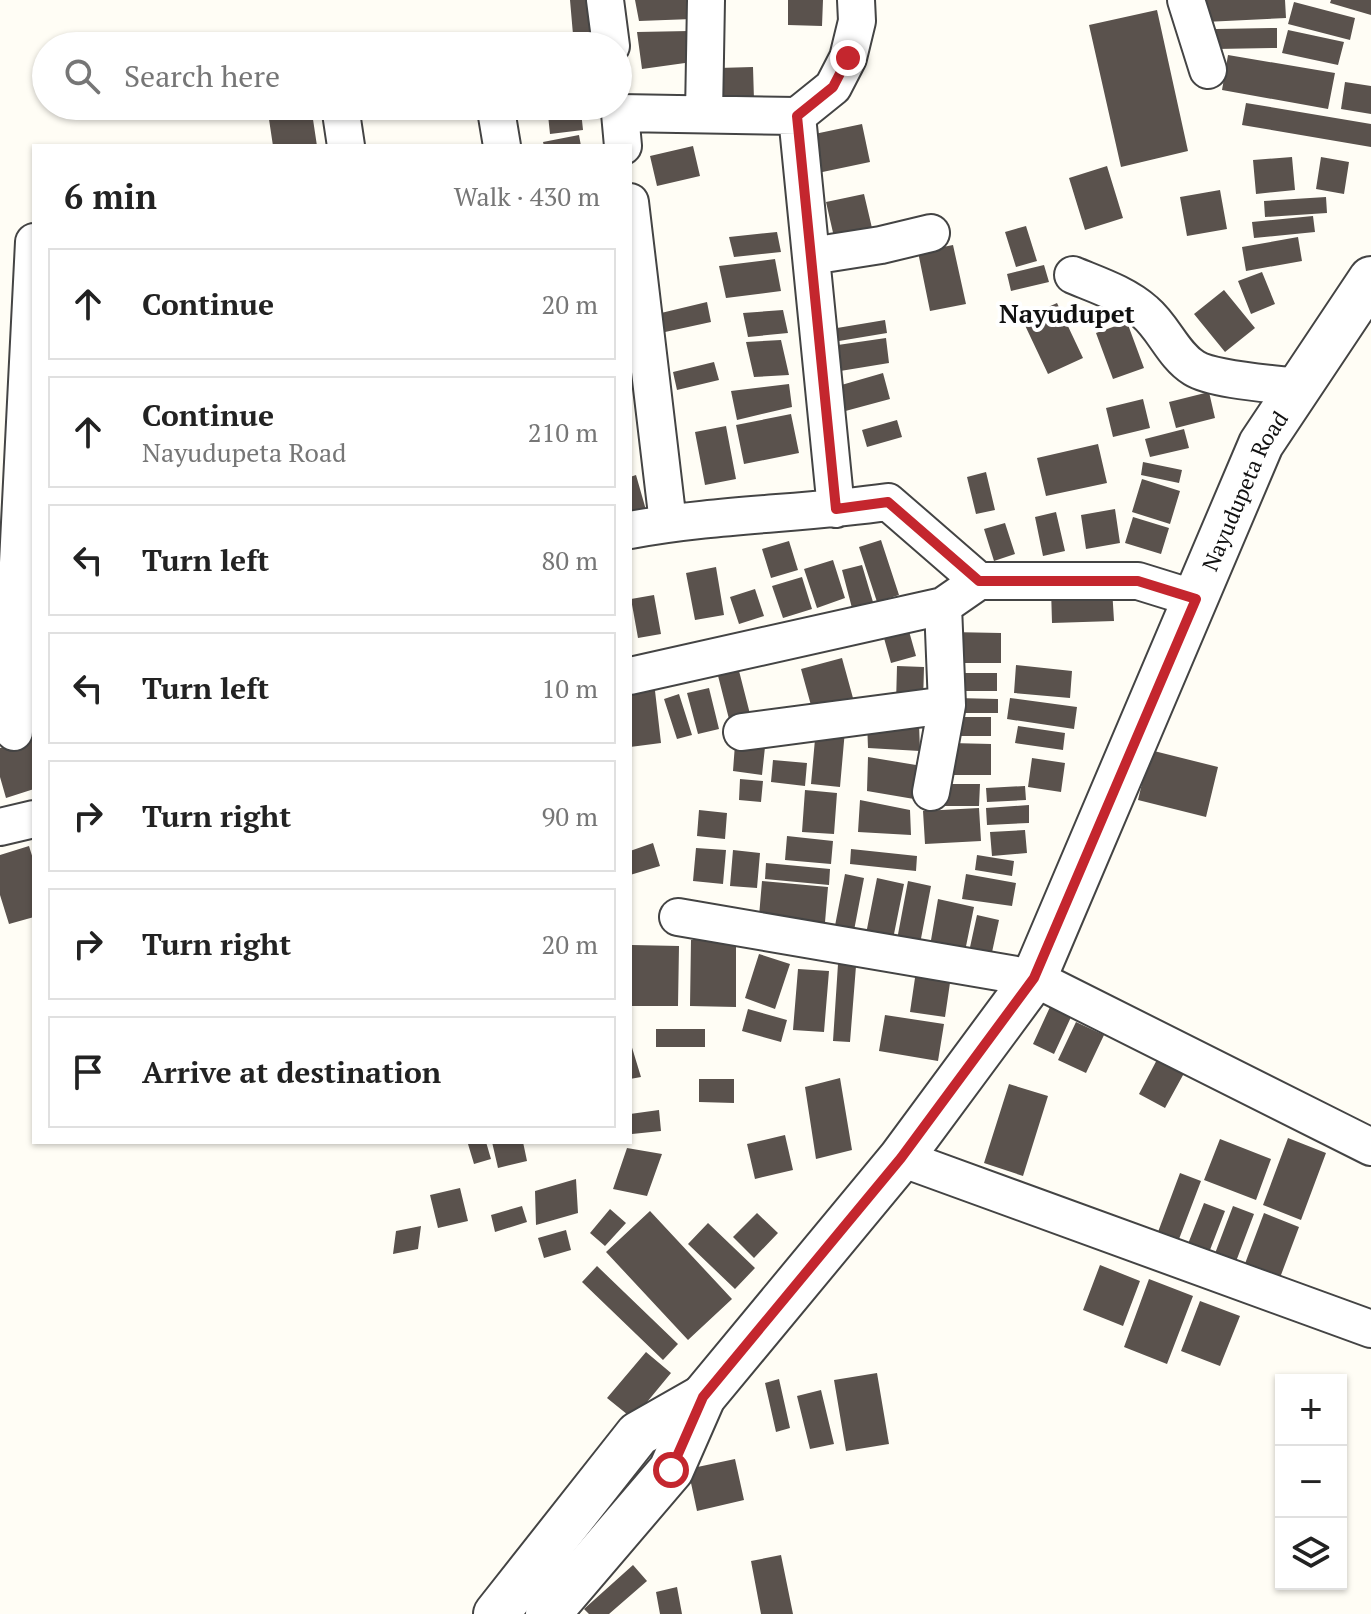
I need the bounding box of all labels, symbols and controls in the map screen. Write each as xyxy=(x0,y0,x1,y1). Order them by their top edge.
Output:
search box xyxy=(32,32,632,120)
route end xyxy=(830,40,866,76)
icon: search xyxy=(60,54,104,98)
text: Search here xyxy=(124,56,280,96)
text: 6 min xyxy=(64,174,157,219)
text: Walk · 430 m xyxy=(454,179,600,213)
icon: ahead xyxy=(66,282,110,326)
text: Continue xyxy=(142,284,274,324)
text: 20 m xyxy=(542,287,598,321)
district label: Nayudupet xyxy=(999,296,1136,330)
text: Continue xyxy=(142,395,274,435)
street label: Nayudupeta Road xyxy=(1194,405,1294,575)
icon: ahead xyxy=(66,410,110,454)
text: 210 m xyxy=(528,415,598,449)
text: Nayudupeta Road xyxy=(142,435,346,469)
icon: left xyxy=(66,538,110,582)
text: Turn left xyxy=(142,540,269,580)
text: 80 m xyxy=(542,543,598,577)
icon: left xyxy=(66,666,110,710)
text: Turn left xyxy=(142,668,269,708)
text: 10 m xyxy=(542,671,598,705)
icon: right xyxy=(66,794,110,838)
text: Turn right xyxy=(142,796,291,836)
text: 90 m xyxy=(542,799,598,833)
icon: right xyxy=(66,922,110,966)
text: Turn right xyxy=(142,924,291,964)
text: 20 m xyxy=(542,927,598,961)
icon: arrive xyxy=(66,1050,110,1094)
text: Arrive at destination xyxy=(142,1052,441,1092)
map controls xyxy=(1275,1374,1347,1590)
button: + xyxy=(1275,1374,1347,1446)
button: − xyxy=(1275,1446,1347,1518)
route start xyxy=(653,1452,689,1488)
button: layers xyxy=(1275,1518,1347,1590)

